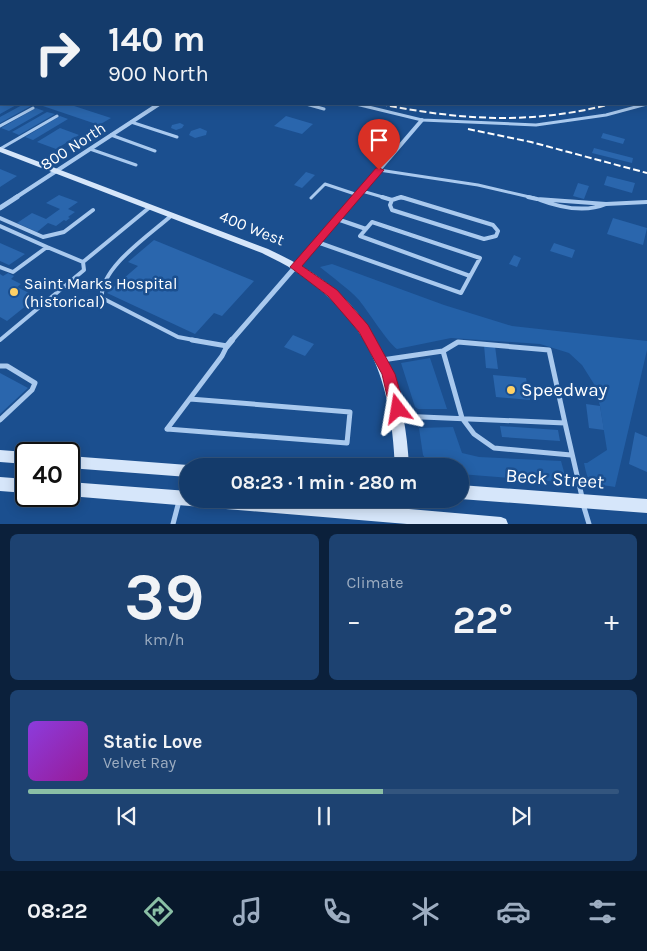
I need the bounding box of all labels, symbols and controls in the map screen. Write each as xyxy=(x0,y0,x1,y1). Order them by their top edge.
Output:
text: 140 m xyxy=(108,19,206,60)
icon: right xyxy=(25,20,90,85)
text: 900 North xyxy=(108,61,209,87)
street label: 800 North xyxy=(37,118,109,174)
pin xyxy=(358,119,400,170)
icon: arrive xyxy=(365,126,393,154)
street label: 400 West xyxy=(217,206,287,250)
place label: Saint Marks Hospital (historical) xyxy=(24,274,177,311)
marker: Saint Marks Hospital (historical) xyxy=(8,286,20,298)
place label: Speedway xyxy=(521,379,608,401)
position arrow xyxy=(371,382,423,434)
marker: Speedway xyxy=(505,384,517,396)
speed limit sign: 40 xyxy=(15,442,80,507)
street label: Beck Street xyxy=(505,465,605,493)
text: 08:23 · 1 min · 280 m xyxy=(231,472,417,494)
text: 39 xyxy=(124,559,204,635)
text: Climate xyxy=(347,573,404,592)
text: 22° xyxy=(452,598,513,643)
text: − xyxy=(347,604,361,637)
text: + xyxy=(604,604,619,637)
text: km/h xyxy=(144,630,185,649)
text: Static Love xyxy=(103,731,202,753)
text: Velvet Ray xyxy=(103,753,176,772)
icon: previous xyxy=(113,802,141,830)
icon: pause xyxy=(310,802,338,830)
icon: next xyxy=(507,802,535,830)
icon: directions xyxy=(141,894,176,929)
icon: music xyxy=(230,894,265,929)
icon: phone xyxy=(319,894,354,929)
icon: climate xyxy=(408,894,443,929)
icon: car xyxy=(496,894,531,929)
icon: filters xyxy=(585,894,620,929)
text: 08:22 xyxy=(27,898,88,924)

